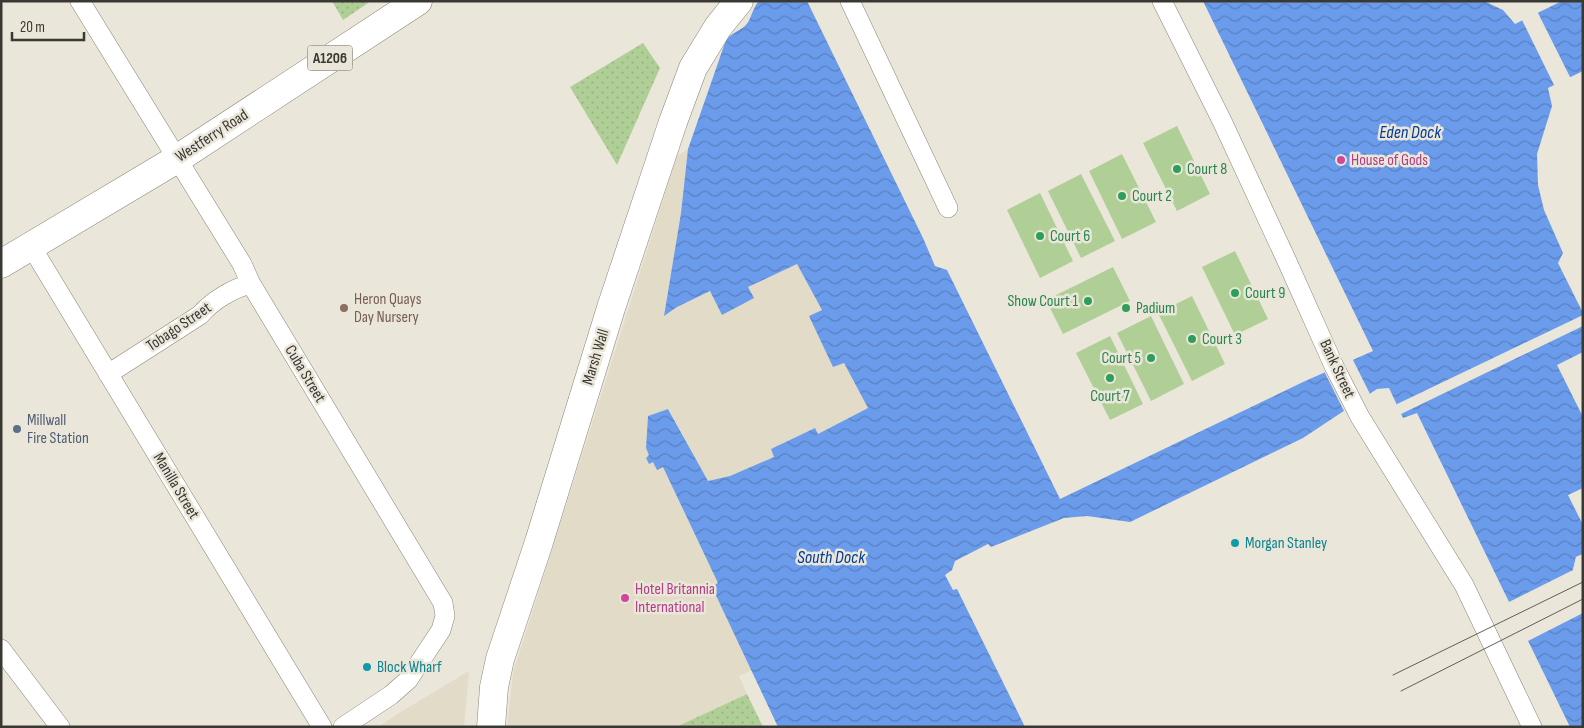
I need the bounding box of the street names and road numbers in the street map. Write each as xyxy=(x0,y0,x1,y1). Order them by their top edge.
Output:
road number: A1206 xyxy=(308,46,352,70)
street label: Westferry Road xyxy=(172,106,252,166)
street label: Tobago Street xyxy=(143,298,215,356)
street label: Marsh Wall xyxy=(579,327,613,387)
street label: Bank Street xyxy=(1315,337,1359,401)
street label: Cuba Street xyxy=(281,342,330,406)
street label: Manilla Street xyxy=(149,449,203,523)

